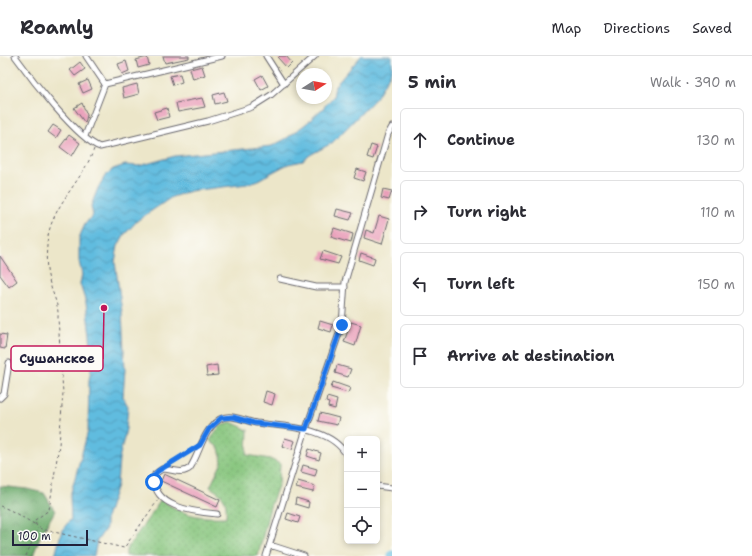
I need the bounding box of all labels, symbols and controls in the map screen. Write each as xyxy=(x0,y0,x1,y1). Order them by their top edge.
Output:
text: Roamly xyxy=(20,15,94,40)
text: Map xyxy=(552,19,582,37)
text: Directions xyxy=(604,19,670,37)
text: Saved xyxy=(692,19,732,37)
north arrow xyxy=(296,68,332,104)
text: 5 min xyxy=(408,71,456,93)
text: Walk · 390 m xyxy=(650,74,736,91)
icon: ahead xyxy=(409,129,431,151)
text: Continue xyxy=(447,130,515,150)
text: 130 m xyxy=(697,132,735,149)
icon: right xyxy=(409,201,431,223)
text: Turn right xyxy=(447,202,527,222)
text: 110 m xyxy=(700,204,735,221)
icon: left xyxy=(409,273,431,295)
text: Turn left xyxy=(447,274,515,294)
text: 150 m xyxy=(697,276,735,293)
route end xyxy=(333,316,351,334)
icon: arrive xyxy=(409,345,431,367)
callout: Сушанское xyxy=(11,346,103,371)
text: Arrive at destination xyxy=(447,346,615,366)
text: Сушанское xyxy=(19,350,95,367)
map controls xyxy=(344,436,380,544)
button: + xyxy=(344,436,380,472)
button: − xyxy=(344,472,380,508)
route start xyxy=(145,473,163,491)
button: locate xyxy=(344,508,380,544)
scale bar xyxy=(12,528,88,547)
text: 100 m xyxy=(18,529,51,544)

